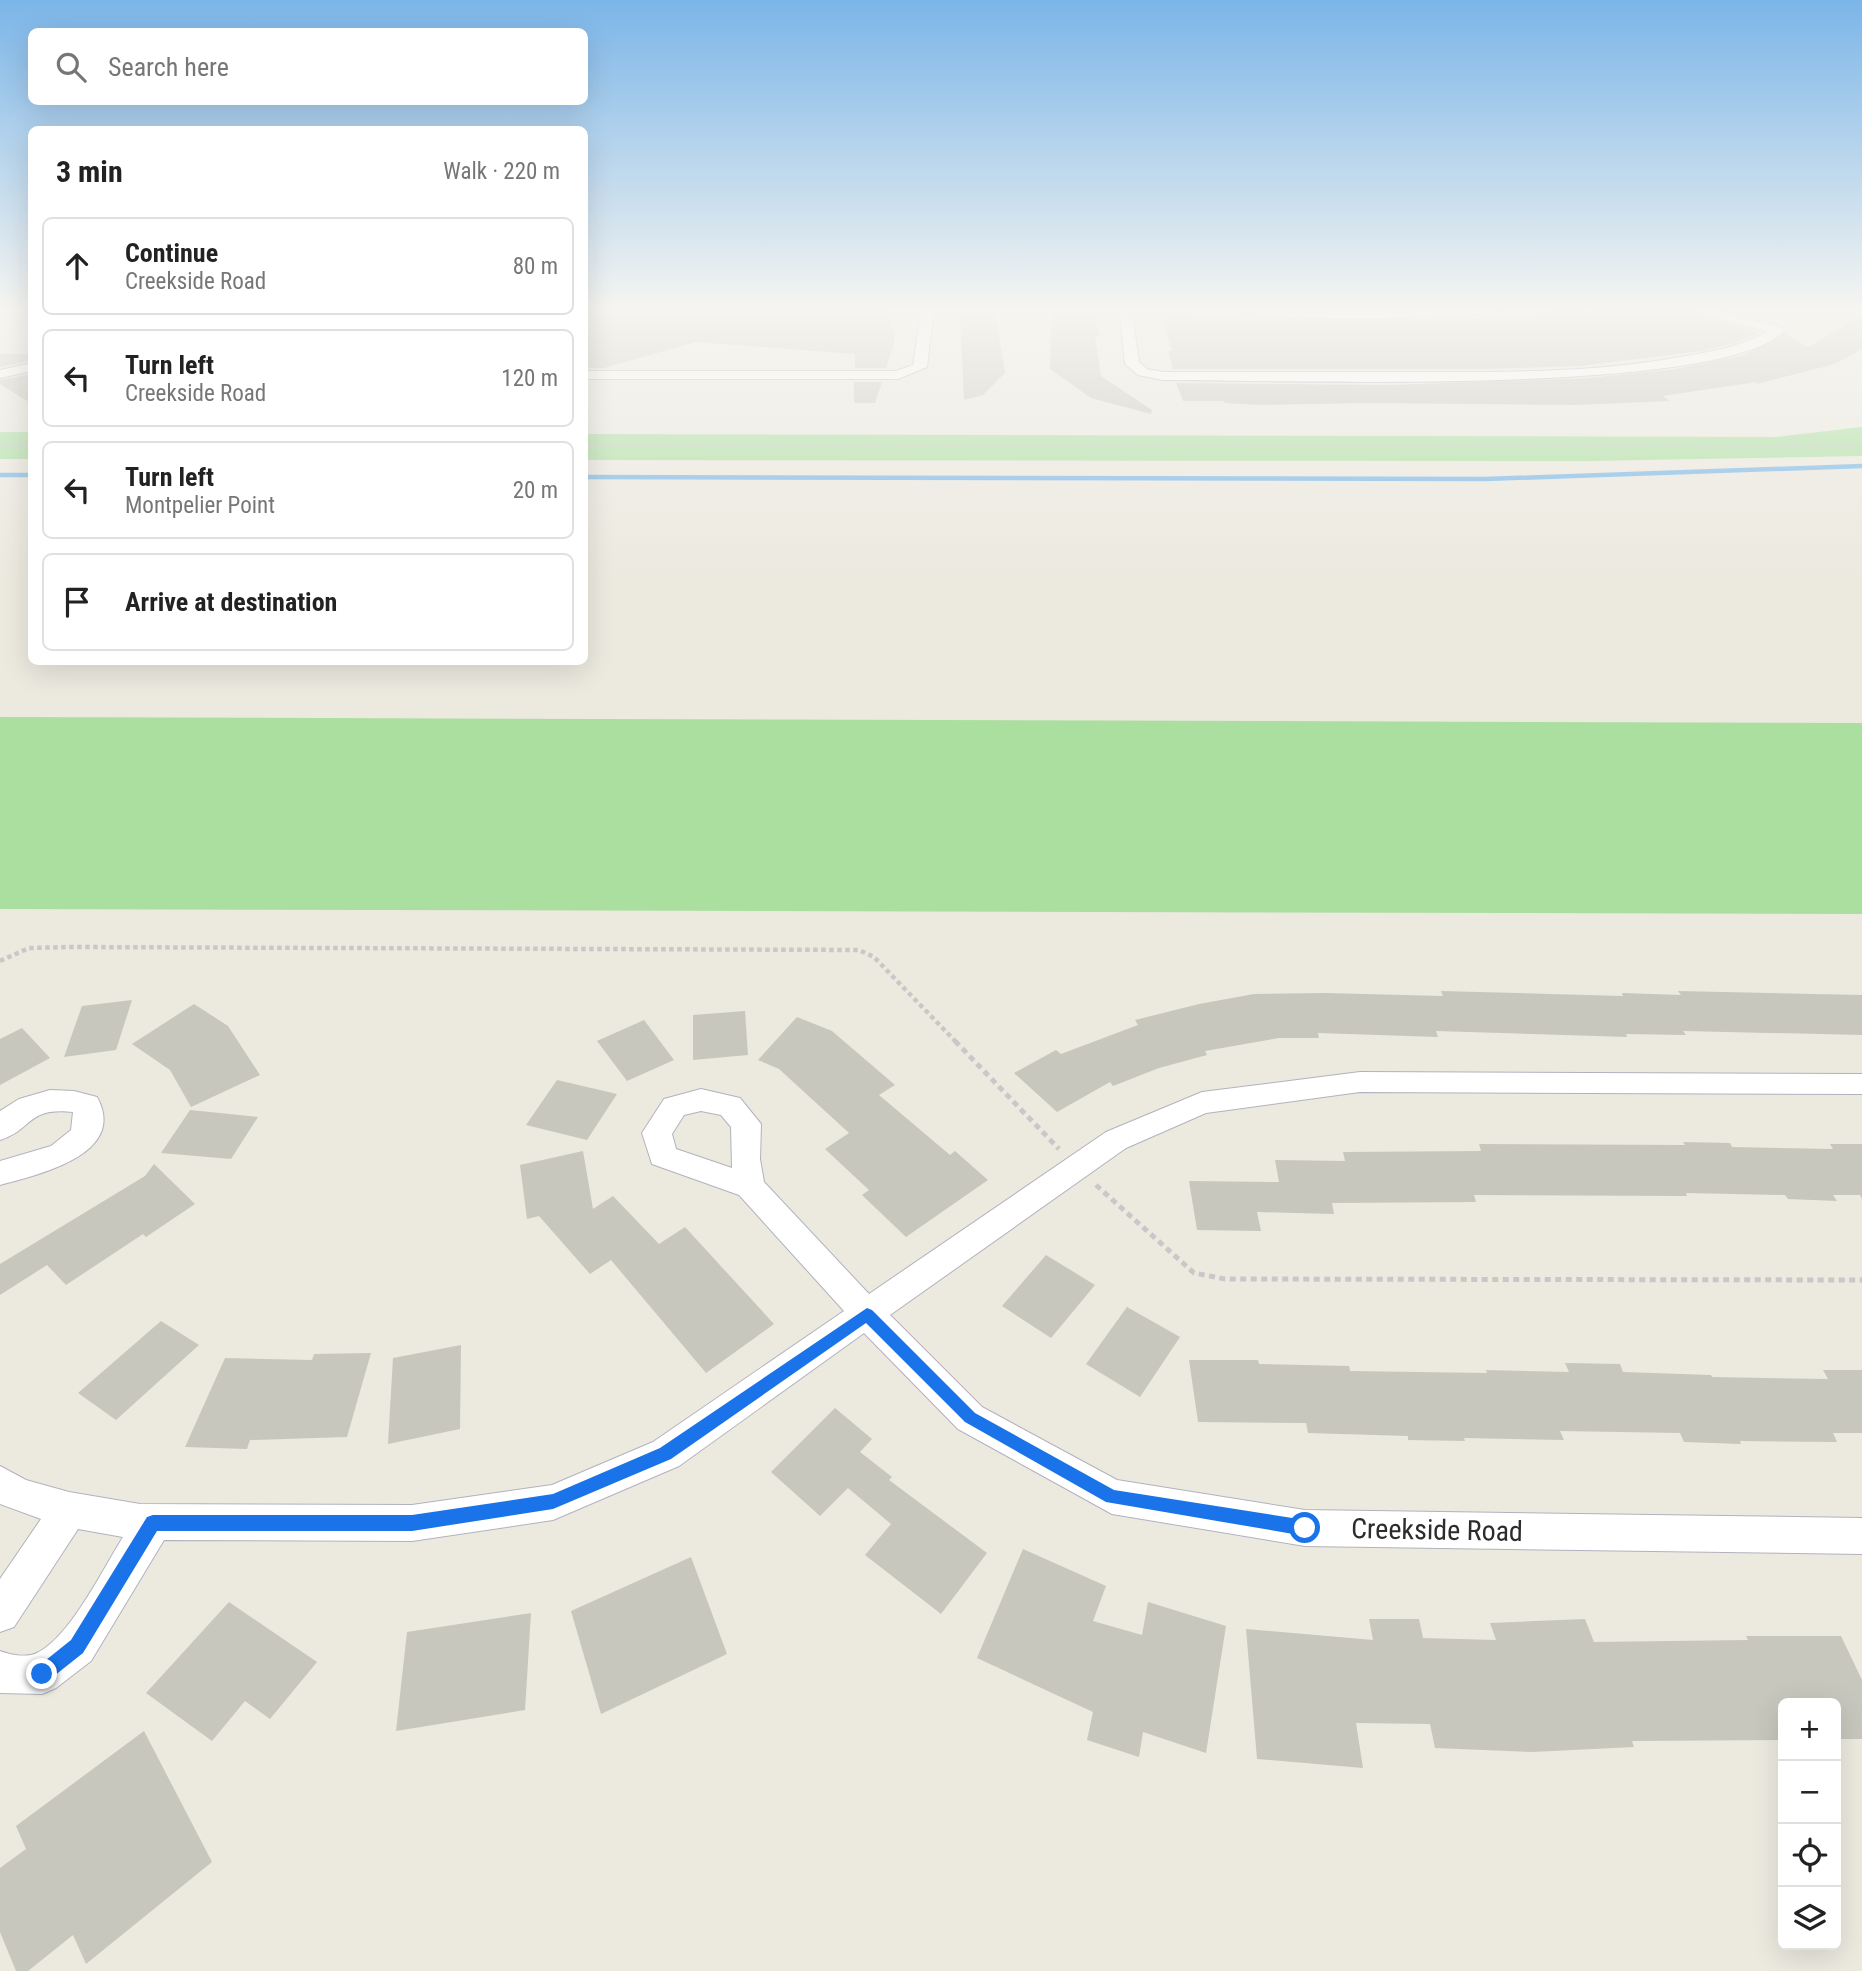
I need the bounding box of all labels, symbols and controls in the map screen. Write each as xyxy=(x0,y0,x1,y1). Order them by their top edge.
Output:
search box xyxy=(28,28,588,105)
icon: search xyxy=(52,48,90,86)
text: Search here xyxy=(108,52,229,82)
text: 3 min xyxy=(56,154,123,189)
text: Walk · 220 m xyxy=(443,158,560,185)
text: Continue xyxy=(125,238,218,268)
icon: ahead xyxy=(58,247,96,285)
text: 80 m xyxy=(513,253,558,280)
text: Creekside Road xyxy=(125,268,266,295)
text: Turn left xyxy=(125,350,214,380)
icon: left xyxy=(58,359,96,397)
text: 120 m xyxy=(501,365,558,392)
text: Creekside Road xyxy=(125,380,266,407)
text: Turn left xyxy=(125,462,214,492)
icon: left xyxy=(58,471,96,509)
text: 20 m xyxy=(513,477,558,504)
text: Montpelier Point xyxy=(125,492,275,519)
icon: arrive xyxy=(58,583,96,621)
text: Arrive at destination xyxy=(125,587,337,617)
route start xyxy=(1289,1512,1320,1543)
street label: Creekside Road xyxy=(1351,1512,1523,1548)
route end xyxy=(26,1658,57,1689)
map controls xyxy=(1778,1698,1841,1950)
button: + xyxy=(1778,1698,1841,1761)
button: − xyxy=(1778,1761,1841,1824)
button: locate xyxy=(1778,1824,1841,1887)
button: layers xyxy=(1778,1887,1841,1950)

